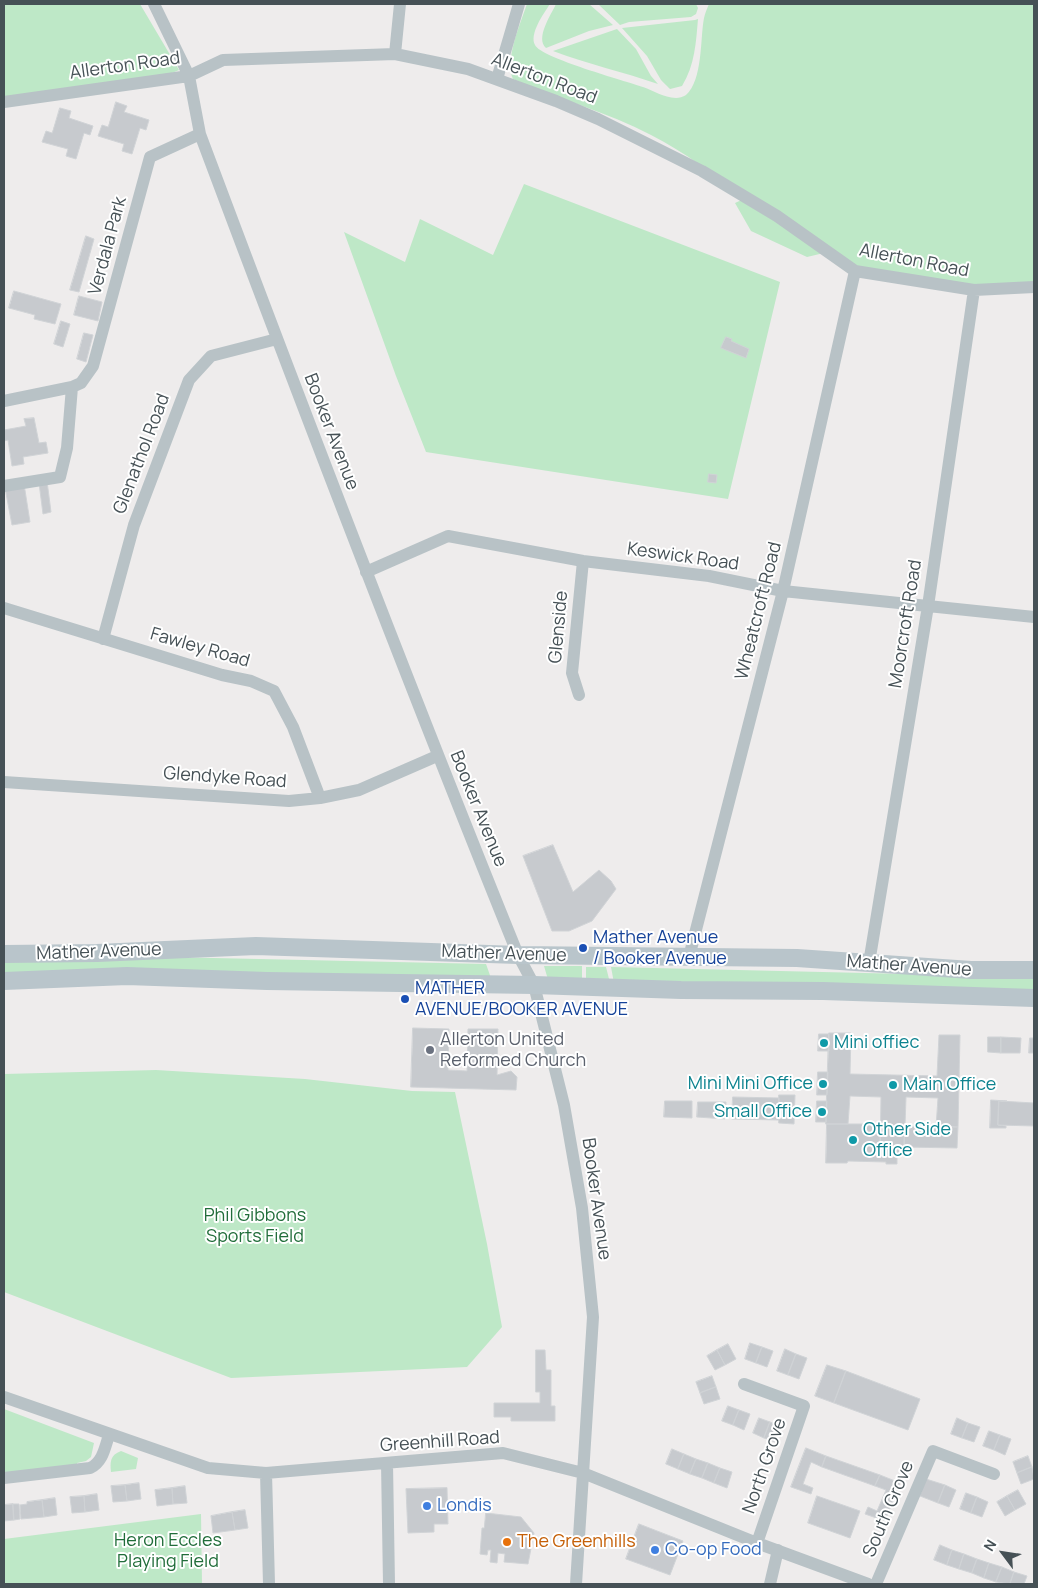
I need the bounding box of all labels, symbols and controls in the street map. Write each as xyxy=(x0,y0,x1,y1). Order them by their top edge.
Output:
street label: Allerton Road xyxy=(68,48,182,84)
street label: Allerton Road xyxy=(488,49,600,109)
street label: Verdala Park xyxy=(85,194,131,298)
street label: Allerton Road xyxy=(857,240,971,282)
street label: Booker Avenue xyxy=(299,371,363,493)
street label: Glenathol Road xyxy=(109,391,175,517)
street label: Keswick Road xyxy=(626,538,740,576)
street label: Wheatcroft Road xyxy=(731,540,787,682)
street label: Moorcroft Road xyxy=(885,558,927,690)
street label: Glenside xyxy=(545,590,573,664)
street label: Fawley Road xyxy=(148,623,252,673)
street label: Booker Avenue xyxy=(445,748,511,870)
street label: Glendyke Road xyxy=(163,763,287,793)
place label: Mather Avenue / Booker Avenue xyxy=(593,927,727,970)
street label: Mather Avenue xyxy=(36,939,162,965)
street label: Mather Avenue xyxy=(441,941,567,967)
marker: Mather Avenue / Booker Avenue xyxy=(577,942,589,954)
street label: Mather Avenue xyxy=(846,951,972,981)
place label: MATHER AVENUE/BOOKER AVENUE xyxy=(415,978,628,1021)
marker: MATHER AVENUE/BOOKER AVENUE xyxy=(399,993,411,1005)
place label: Allerton United Reformed Church xyxy=(440,1029,586,1072)
place label: Mini offiec xyxy=(834,1032,919,1054)
marker: Mini offiec xyxy=(818,1037,830,1049)
marker: Allerton United Reformed Church xyxy=(424,1044,436,1056)
place label: Mini Mini Office xyxy=(688,1073,813,1095)
place label: Main Office xyxy=(903,1074,996,1096)
marker: Mini Mini Office xyxy=(817,1078,829,1090)
marker: Main Office xyxy=(887,1079,899,1091)
place label: Small Office xyxy=(714,1101,812,1123)
marker: Small Office xyxy=(816,1106,828,1118)
place label: Other Side Office xyxy=(863,1119,951,1162)
marker: Other Side Office xyxy=(847,1134,859,1146)
street label: Booker Avenue xyxy=(577,1136,615,1262)
park label: Phil Gibbons Sports Field xyxy=(204,1205,306,1248)
street label: North Grove xyxy=(739,1415,791,1517)
street label: Greenhill Road xyxy=(379,1427,501,1457)
street label: South Grove xyxy=(859,1458,919,1560)
place label: Londis xyxy=(437,1495,492,1517)
marker: Londis xyxy=(421,1500,433,1512)
north arrow xyxy=(978,1528,1028,1578)
park label: Heron Eccles Playing Field xyxy=(114,1530,222,1572)
place label: The Greenhills xyxy=(517,1531,636,1553)
marker: The Greenhills xyxy=(501,1536,513,1548)
text: N xyxy=(979,1536,1000,1554)
place label: Co-op Food xyxy=(665,1539,762,1561)
marker: Co-op Food xyxy=(649,1544,661,1556)

